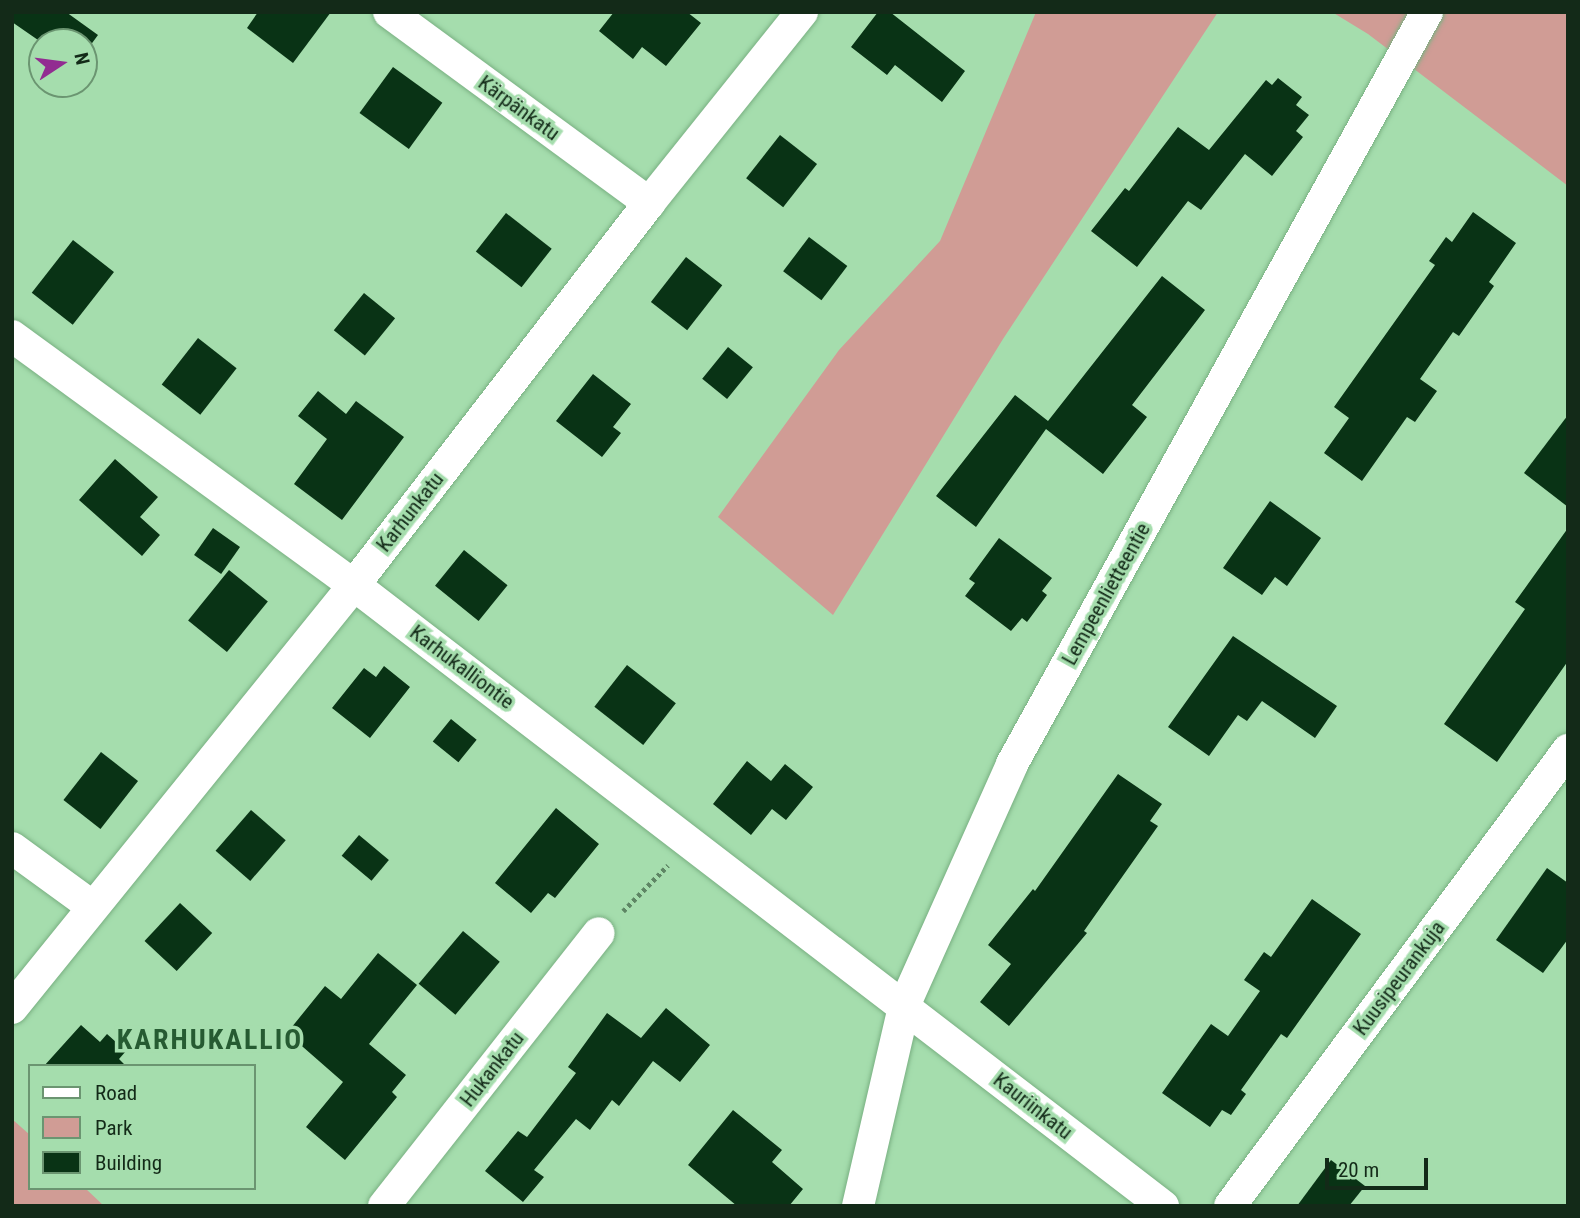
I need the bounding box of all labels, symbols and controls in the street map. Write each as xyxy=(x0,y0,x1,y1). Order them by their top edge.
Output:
north arrow xyxy=(28,28,98,98)
text: N xyxy=(69,50,95,67)
street label: Kärpänkatu xyxy=(473,70,565,146)
street label: Karhunkatu xyxy=(371,467,449,557)
street label: Lempeenlietteentie xyxy=(1057,519,1155,669)
street label: Karhukalliontie xyxy=(405,620,519,714)
street label: Kuusipeurankuja xyxy=(1348,916,1450,1040)
district label: KARHUKALLIO xyxy=(118,1023,302,1057)
street label: Hukankatu xyxy=(455,1026,529,1112)
legend xyxy=(28,1064,256,1190)
street label: Kauriinkatu xyxy=(988,1067,1078,1145)
text: Road xyxy=(95,1081,137,1105)
text: Park xyxy=(95,1116,132,1140)
scale bar xyxy=(1328,1144,1431,1188)
text: Building xyxy=(95,1151,162,1175)
text: 20 m xyxy=(1338,1158,1379,1182)

